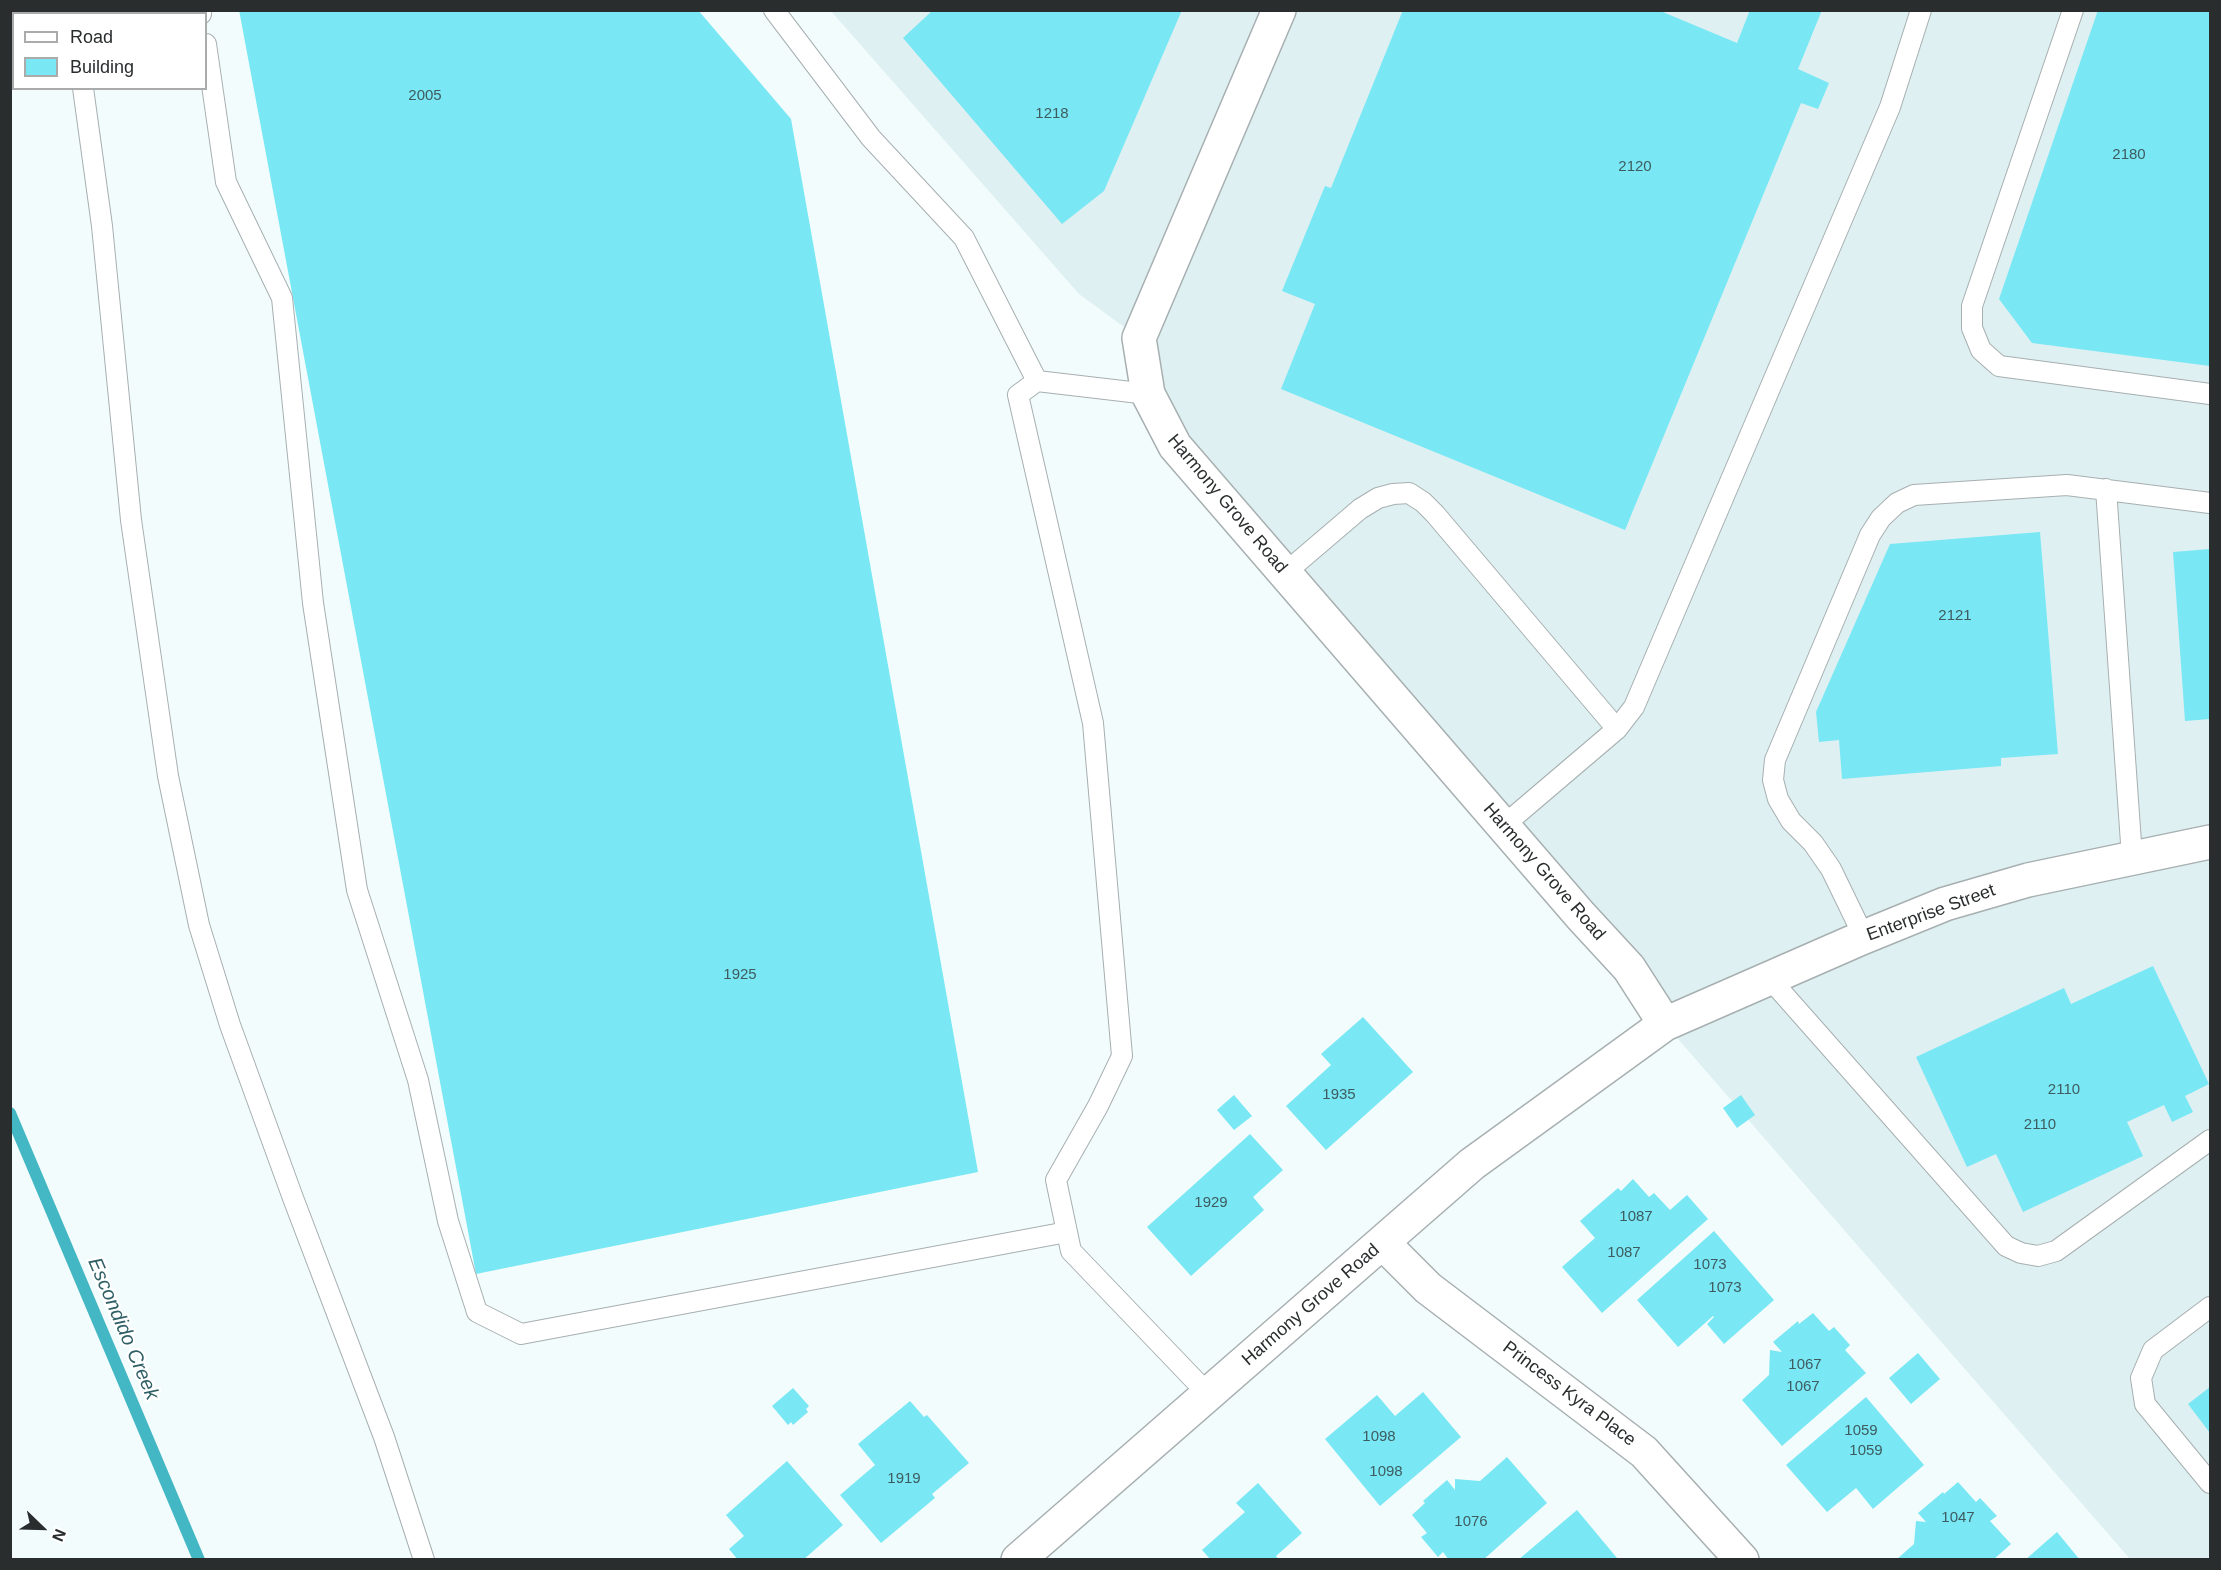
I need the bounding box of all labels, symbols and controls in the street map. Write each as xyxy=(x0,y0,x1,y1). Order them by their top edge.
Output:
legend xyxy=(12,12,207,90)
text: Road xyxy=(70,27,113,47)
text: Building xyxy=(70,57,134,77)
house number: 2005 xyxy=(408,87,442,105)
house number: 1218 xyxy=(1035,105,1069,123)
house number: 2180 xyxy=(2112,146,2146,164)
house number: 2120 xyxy=(1618,158,1652,176)
street label: Harmony Grove Road xyxy=(1162,430,1292,578)
house number: 2121 xyxy=(1938,607,1972,625)
street label: Harmony Grove Road xyxy=(1478,799,1610,945)
street label: Enterprise Street xyxy=(1864,880,1998,946)
house number: 1925 xyxy=(723,966,757,984)
house number: 2110 xyxy=(2048,1081,2080,1099)
house number: 1935 xyxy=(1322,1086,1356,1104)
house number: 2110 xyxy=(2024,1116,2056,1134)
house number: 1929 xyxy=(1194,1194,1228,1212)
house number: 1087 xyxy=(1619,1208,1653,1226)
street label: Harmony Grove Road xyxy=(1238,1239,1384,1371)
house number: 1087 xyxy=(1607,1244,1641,1262)
water label: Escondido Creek xyxy=(82,1254,164,1404)
house number: 1073 xyxy=(1693,1256,1727,1274)
house number: 1073 xyxy=(1708,1279,1742,1297)
street label: Princess Kyra Place xyxy=(1498,1337,1640,1451)
house number: 1067 xyxy=(1788,1356,1822,1374)
house number: 1067 xyxy=(1786,1378,1820,1396)
house number: 1059 xyxy=(1844,1422,1878,1440)
house number: 1098 xyxy=(1362,1428,1396,1446)
house number: 1059 xyxy=(1849,1442,1883,1460)
house number: 1098 xyxy=(1369,1463,1403,1481)
house number: 1919 xyxy=(887,1470,921,1488)
north arrow xyxy=(12,1498,72,1558)
house number: 1047 xyxy=(1941,1509,1975,1527)
house number: 1076 xyxy=(1454,1513,1488,1531)
text: N xyxy=(49,1527,69,1544)

